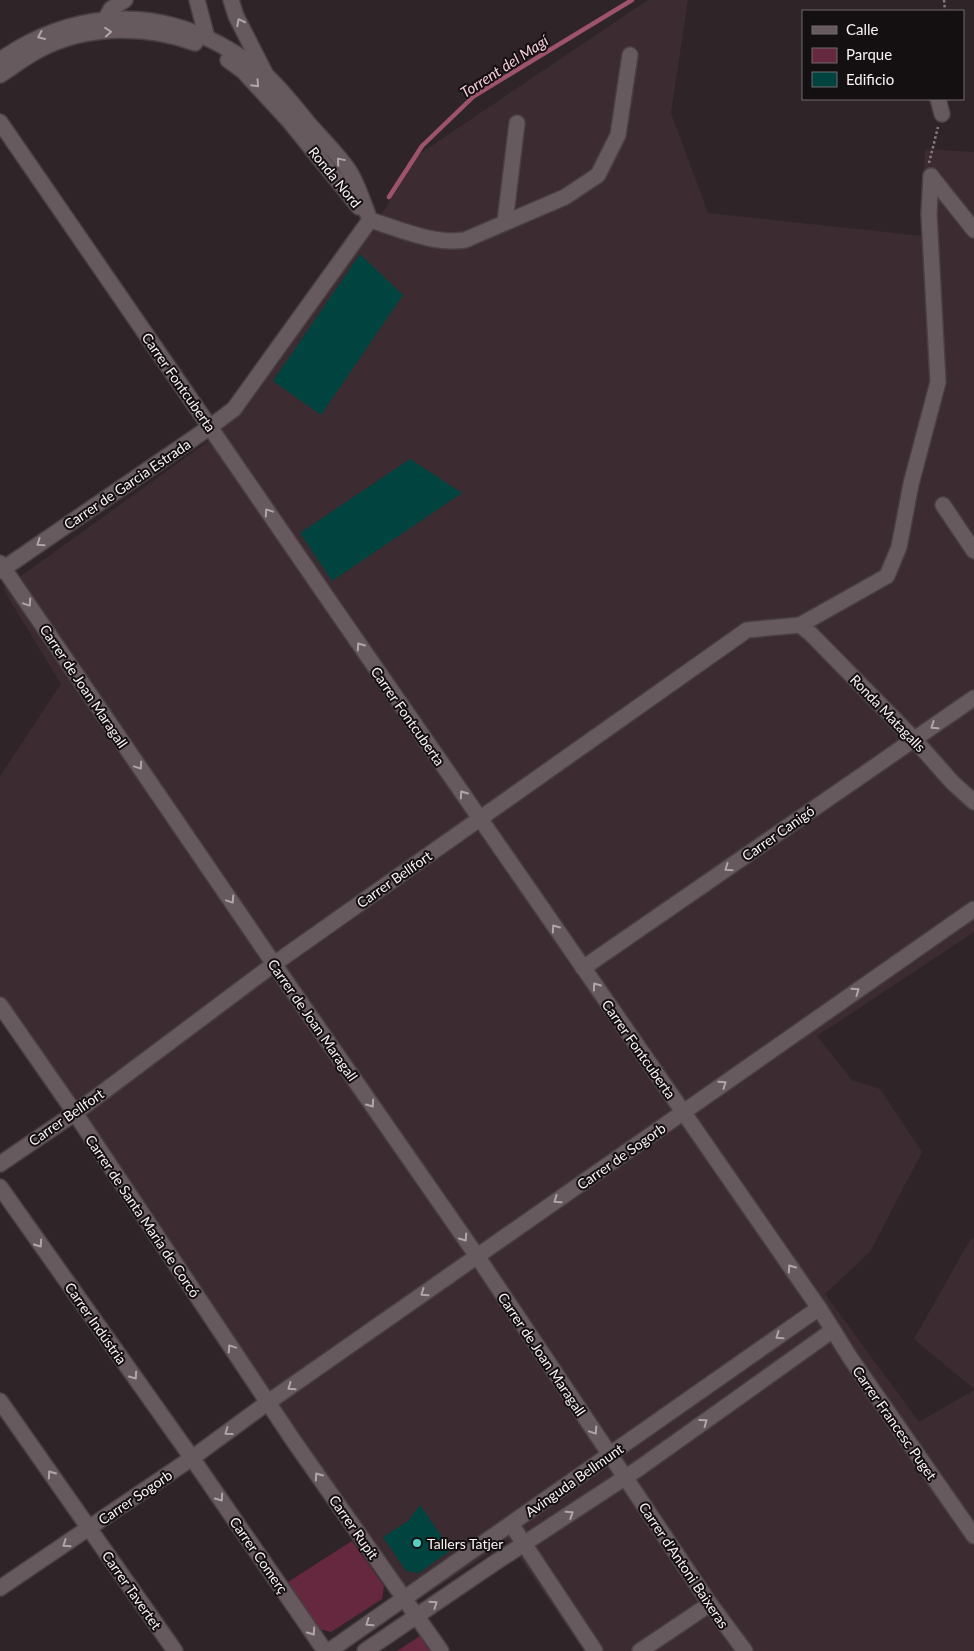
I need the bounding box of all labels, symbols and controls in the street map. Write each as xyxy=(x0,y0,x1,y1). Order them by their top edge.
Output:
legend xyxy=(802,10,964,100)
one-way arrow xyxy=(236,18,246,27)
text: Calle xyxy=(846,20,879,38)
one-way arrow xyxy=(105,26,113,37)
one-way arrow xyxy=(37,30,46,41)
water label: Torrent del Magí xyxy=(457,30,553,101)
text: Parque xyxy=(846,45,892,63)
text: Edificio xyxy=(846,70,894,88)
one-way arrow xyxy=(250,79,259,88)
street label: Ronda Nord xyxy=(305,143,365,211)
one-way arrow xyxy=(338,158,346,167)
street label: Carrer Fontcuberta xyxy=(139,329,219,435)
street label: Carrer de Garcia Estrada xyxy=(60,435,194,533)
one-way arrow xyxy=(265,508,275,517)
one-way arrow xyxy=(36,537,45,547)
one-way arrow xyxy=(21,598,31,607)
street label: Carrer de Joan Maragall xyxy=(36,621,132,751)
one-way arrow xyxy=(357,642,366,652)
street label: Carrer Fontcuberta xyxy=(368,663,448,769)
street label: Ronda Matagalls xyxy=(847,671,929,755)
one-way arrow xyxy=(930,720,939,729)
one-way arrow xyxy=(133,761,142,770)
one-way arrow xyxy=(460,790,469,800)
street label: Carrer Canigó xyxy=(738,802,818,864)
street label: Carrer Bellfort xyxy=(353,847,435,911)
one-way arrow xyxy=(724,862,734,871)
one-way arrow xyxy=(225,895,234,904)
one-way arrow xyxy=(552,924,561,934)
street label: Carrer de Joan Maragall xyxy=(264,956,362,1084)
one-way arrow xyxy=(593,982,602,992)
one-way arrow xyxy=(851,988,860,997)
street label: Carrer Fontcuberta xyxy=(599,996,679,1102)
one-way arrow xyxy=(717,1081,727,1090)
street label: Carrer Bellfort xyxy=(25,1085,107,1149)
one-way arrow xyxy=(365,1098,374,1108)
street label: Carrer de Sogorb xyxy=(573,1119,669,1193)
street label: Carrer de Santa Maria de Corcó xyxy=(82,1131,204,1301)
one-way arrow xyxy=(553,1194,563,1203)
one-way arrow xyxy=(458,1232,467,1242)
one-way arrow xyxy=(34,1238,42,1247)
one-way arrow xyxy=(788,1264,797,1274)
street label: Carrer Indústria xyxy=(62,1279,130,1367)
one-way arrow xyxy=(420,1287,430,1296)
street label: Carrer de Joan Maragall xyxy=(494,1289,590,1419)
one-way arrow xyxy=(775,1330,785,1339)
one-way arrow xyxy=(228,1344,237,1354)
street label: Carrer Francesc Puget xyxy=(849,1363,941,1483)
one-way arrow xyxy=(128,1370,137,1380)
one-way arrow xyxy=(287,1381,297,1390)
one-way arrow xyxy=(698,1419,708,1428)
one-way arrow xyxy=(587,1425,597,1434)
one-way arrow xyxy=(224,1426,234,1435)
street label: Avinguda Bellmunt xyxy=(522,1440,626,1520)
street label: Carrer Sogorb xyxy=(95,1466,175,1528)
one-way arrow xyxy=(48,1470,57,1480)
one-way arrow xyxy=(315,1472,324,1482)
street label: Carrer Rupit xyxy=(326,1492,382,1562)
one-way arrow xyxy=(214,1493,223,1502)
street label: Carrer d'Antoni Baixeras xyxy=(636,1499,732,1631)
one-way arrow xyxy=(564,1511,573,1520)
street label: Carrer Comerç xyxy=(226,1513,292,1597)
place label: Tallers Tatjer xyxy=(427,1535,503,1552)
marker: Tallers Tatjer xyxy=(411,1537,423,1549)
one-way arrow xyxy=(62,1538,71,1547)
street label: Carrer Tavertet xyxy=(99,1547,165,1633)
one-way arrow xyxy=(428,1601,438,1610)
one-way arrow xyxy=(365,1617,375,1626)
one-way arrow xyxy=(306,1626,315,1636)

